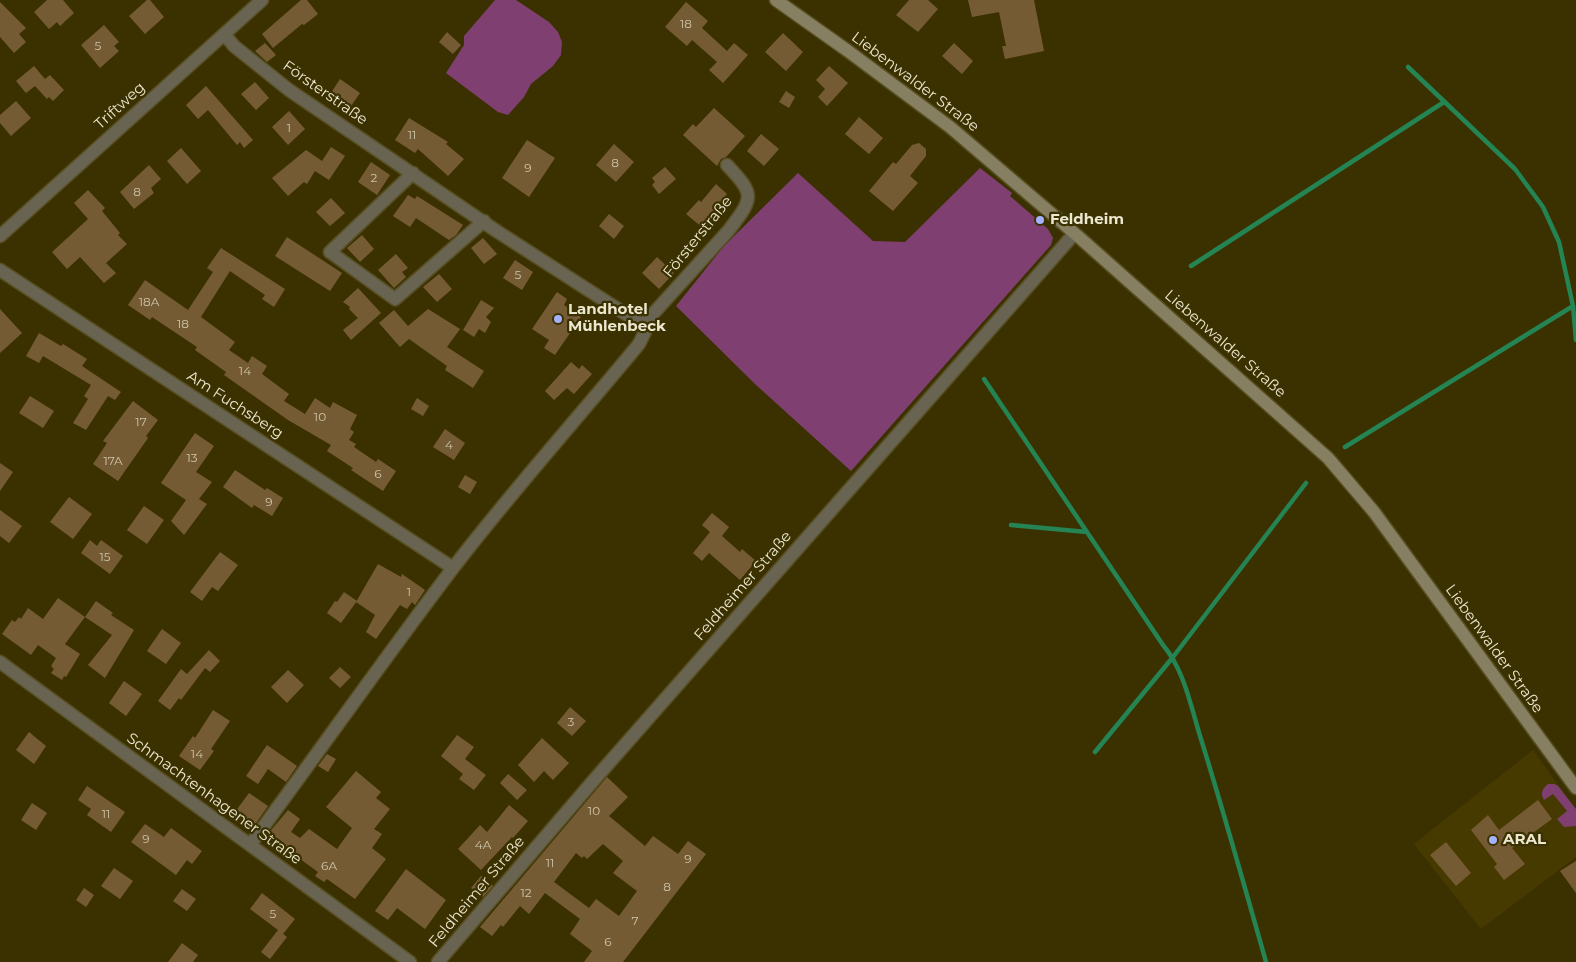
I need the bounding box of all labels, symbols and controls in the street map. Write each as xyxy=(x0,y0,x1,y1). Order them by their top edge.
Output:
house number: 18 xyxy=(680,17,692,31)
street label: Liebenwalder Straße xyxy=(848,28,982,136)
house number: 5 xyxy=(95,39,101,53)
street label: Försterstraße xyxy=(279,57,371,129)
street label: Triftweg xyxy=(91,79,149,133)
house number: 1 xyxy=(287,121,291,135)
house number: 11 xyxy=(408,128,416,142)
house number: 8 xyxy=(611,156,619,170)
house number: 9 xyxy=(524,161,532,175)
house number: 2 xyxy=(371,171,377,185)
house number: 8 xyxy=(133,185,141,199)
street label: Försterstraße xyxy=(660,193,736,281)
place label: Feldheim xyxy=(1050,211,1124,229)
marker: Feldheim xyxy=(1034,214,1046,226)
house number: 5 xyxy=(515,268,521,282)
street label: Liebenwalder Straße xyxy=(1161,286,1289,402)
house number: 18A xyxy=(139,295,159,309)
place label: Landhotel Mühlenbeck xyxy=(568,301,666,336)
marker: Landhotel Mühlenbeck xyxy=(552,313,564,325)
house number: 18 xyxy=(177,317,189,331)
house number: 14 xyxy=(239,364,251,378)
street label: Am Fuchsberg xyxy=(184,367,286,443)
house number: 10 xyxy=(314,410,326,424)
house number: 17 xyxy=(135,415,147,429)
house number: 4 xyxy=(445,438,453,452)
house number: 13 xyxy=(186,451,198,465)
house number: 17A xyxy=(103,454,123,468)
house number: 6 xyxy=(374,467,382,481)
house number: 9 xyxy=(265,495,273,509)
street label: Feldheimer Straße xyxy=(691,528,795,644)
house number: 15 xyxy=(99,550,111,564)
street label: Liebenwalder Straße xyxy=(1441,581,1547,717)
house number: 1 xyxy=(407,585,411,599)
house number: 3 xyxy=(568,715,574,729)
street label: Schmachtenhagener Straße xyxy=(123,729,305,869)
house number: 14 xyxy=(191,747,203,761)
house number: 10 xyxy=(588,804,600,818)
house number: 11 xyxy=(102,807,110,821)
place label: ARAL xyxy=(1503,831,1546,849)
house number: 9 xyxy=(142,832,150,846)
street label: Feldheimer Straße xyxy=(425,833,529,951)
marker: ARAL xyxy=(1487,834,1499,846)
house number: 4A xyxy=(475,838,491,852)
house number: 9 xyxy=(684,852,692,866)
house number: 11 xyxy=(546,856,554,870)
house number: 6A xyxy=(321,859,337,873)
house number: 8 xyxy=(663,880,671,894)
house number: 12 xyxy=(520,886,532,900)
house number: 5 xyxy=(270,907,276,921)
house number: 7 xyxy=(631,914,639,928)
house number: 6 xyxy=(604,935,612,949)

